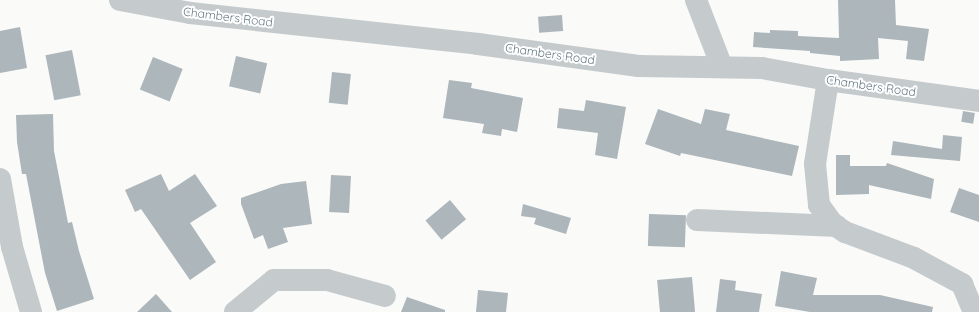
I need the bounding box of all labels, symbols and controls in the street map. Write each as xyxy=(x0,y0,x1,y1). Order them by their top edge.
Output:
street label: Chambers Road xyxy=(182,4,274,30)
street label: Chambers Road xyxy=(504,41,596,67)
street label: Chambers Road xyxy=(825,73,917,99)

